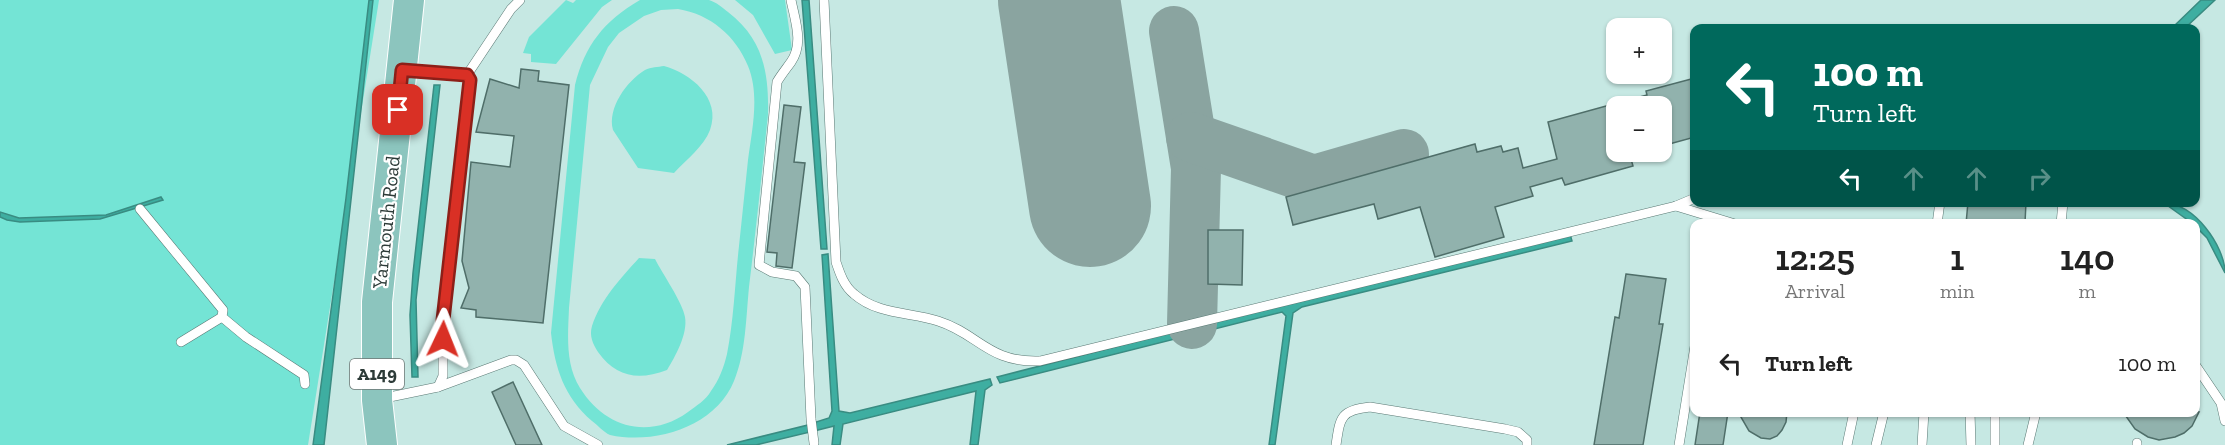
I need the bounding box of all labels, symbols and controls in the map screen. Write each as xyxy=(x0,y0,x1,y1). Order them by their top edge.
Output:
map controls xyxy=(1606,18,1672,162)
button: + xyxy=(1606,18,1672,84)
text: 100 m xyxy=(1813,46,1923,97)
icon: left xyxy=(1714,48,1792,126)
pin xyxy=(372,84,423,135)
icon: arrive xyxy=(381,93,414,126)
button: − xyxy=(1606,96,1672,162)
text: Turn left xyxy=(1813,97,1916,129)
street label: Yarmouth Road xyxy=(367,154,405,291)
icon: left xyxy=(1834,162,1867,195)
icon: ahead xyxy=(1897,162,1930,195)
icon: ahead xyxy=(1960,162,1993,195)
icon: right xyxy=(2023,162,2056,195)
text: 12:25 xyxy=(1775,236,1855,279)
text: 1 xyxy=(1950,236,1964,279)
text: 140 xyxy=(2060,236,2115,279)
text: Arrival xyxy=(1785,279,1845,303)
text: min xyxy=(1940,279,1974,303)
text: m xyxy=(2079,279,2096,303)
position arrow xyxy=(411,307,475,371)
icon: left xyxy=(1714,347,1747,380)
text: Turn left xyxy=(1765,350,1852,377)
text: 100 m xyxy=(2118,350,2176,377)
road number: A149 xyxy=(350,359,404,389)

